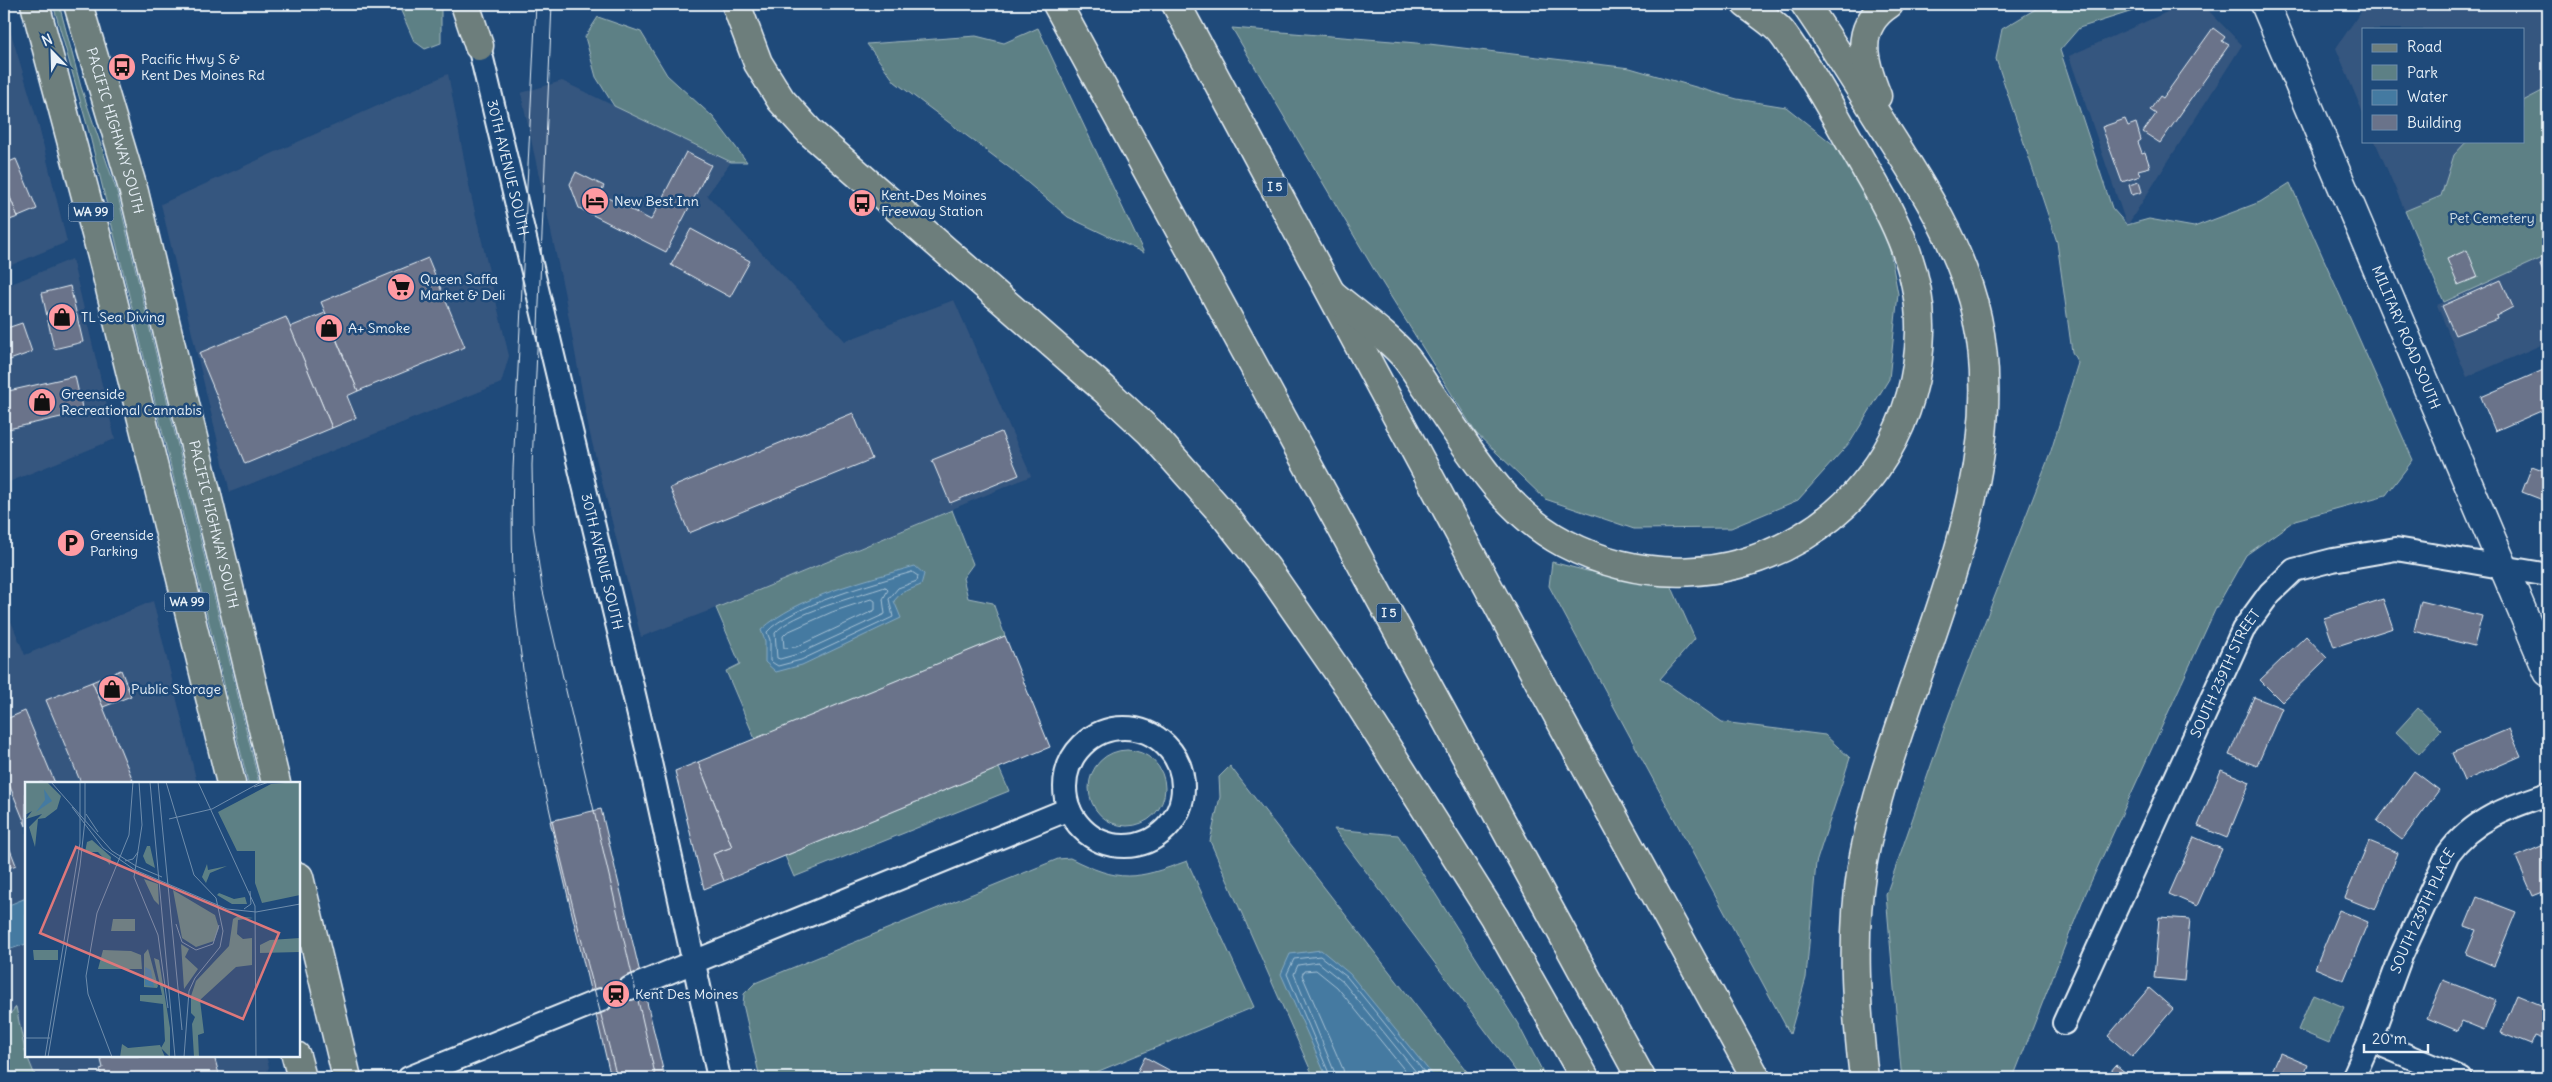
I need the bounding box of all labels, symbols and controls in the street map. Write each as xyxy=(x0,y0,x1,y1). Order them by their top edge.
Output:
north arrow xyxy=(28,28,78,78)
legend xyxy=(2362,28,2524,142)
text: N xyxy=(39,30,55,50)
text: Road xyxy=(2407,37,2442,56)
street label: PACIFIC HIGHWAY SOUTH xyxy=(82,45,148,215)
place label: Pacific Hwy S & Kent Des Moines Rd xyxy=(141,50,265,84)
bus stop icon: Pacific Hwy S & Kent Des Moines Rd xyxy=(107,52,137,82)
text: Park xyxy=(2407,63,2438,82)
text: Water xyxy=(2407,87,2448,106)
street label: 30TH AVENUE SOUTH xyxy=(483,98,533,238)
text: Building xyxy=(2407,113,2462,132)
road number: I 5 xyxy=(1262,178,1288,196)
hotel icon: New Best Inn xyxy=(580,186,610,216)
place label: Kent-Des Moines Freeway Station xyxy=(881,186,987,220)
bus stop icon: Kent-Des Moines Freeway Station xyxy=(847,188,877,218)
place label: New Best Inn xyxy=(614,192,699,210)
road number: WA 99 xyxy=(68,202,114,222)
park label: Pet Cemetery xyxy=(2449,209,2535,227)
street label: MILITARY ROAD SOUTH xyxy=(2368,263,2445,412)
place label: Queen Saffa Market & Deli xyxy=(420,270,505,304)
supermarket icon: Queen Saffa Market & Deli xyxy=(386,272,416,302)
shop icon: TL Sea Diving xyxy=(47,302,77,332)
place label: TL Sea Diving xyxy=(81,308,165,326)
shop icon: A+ Smoke xyxy=(314,313,344,343)
place label: A+ Smoke xyxy=(348,319,410,337)
place label: Greenside Recreational Cannabis xyxy=(61,385,202,419)
shop icon: Greenside Recreational Cannabis xyxy=(27,387,57,417)
street label: PACIFIC HIGHWAY SOUTH xyxy=(185,438,243,610)
street label: 30TH AVENUE SOUTH xyxy=(577,492,627,631)
place label: Greenside Parking xyxy=(90,526,154,560)
parking icon: Greenside Parking xyxy=(56,528,86,558)
road number: WA 99 xyxy=(164,592,210,612)
road number: I 5 xyxy=(1376,604,1402,622)
street label: SOUTH 239TH STREET xyxy=(2186,606,2264,740)
shop icon: Public Storage xyxy=(97,674,127,704)
place label: Public Storage xyxy=(131,680,221,698)
inset map xyxy=(25,782,300,1057)
street label: SOUTH 239TH PLACE xyxy=(2386,844,2458,976)
station icon: Kent Des Moines xyxy=(601,979,631,1009)
place label: Kent Des Moines xyxy=(635,985,738,1003)
scale bar xyxy=(2364,1022,2428,1054)
text: 20 m xyxy=(2372,1029,2407,1048)

